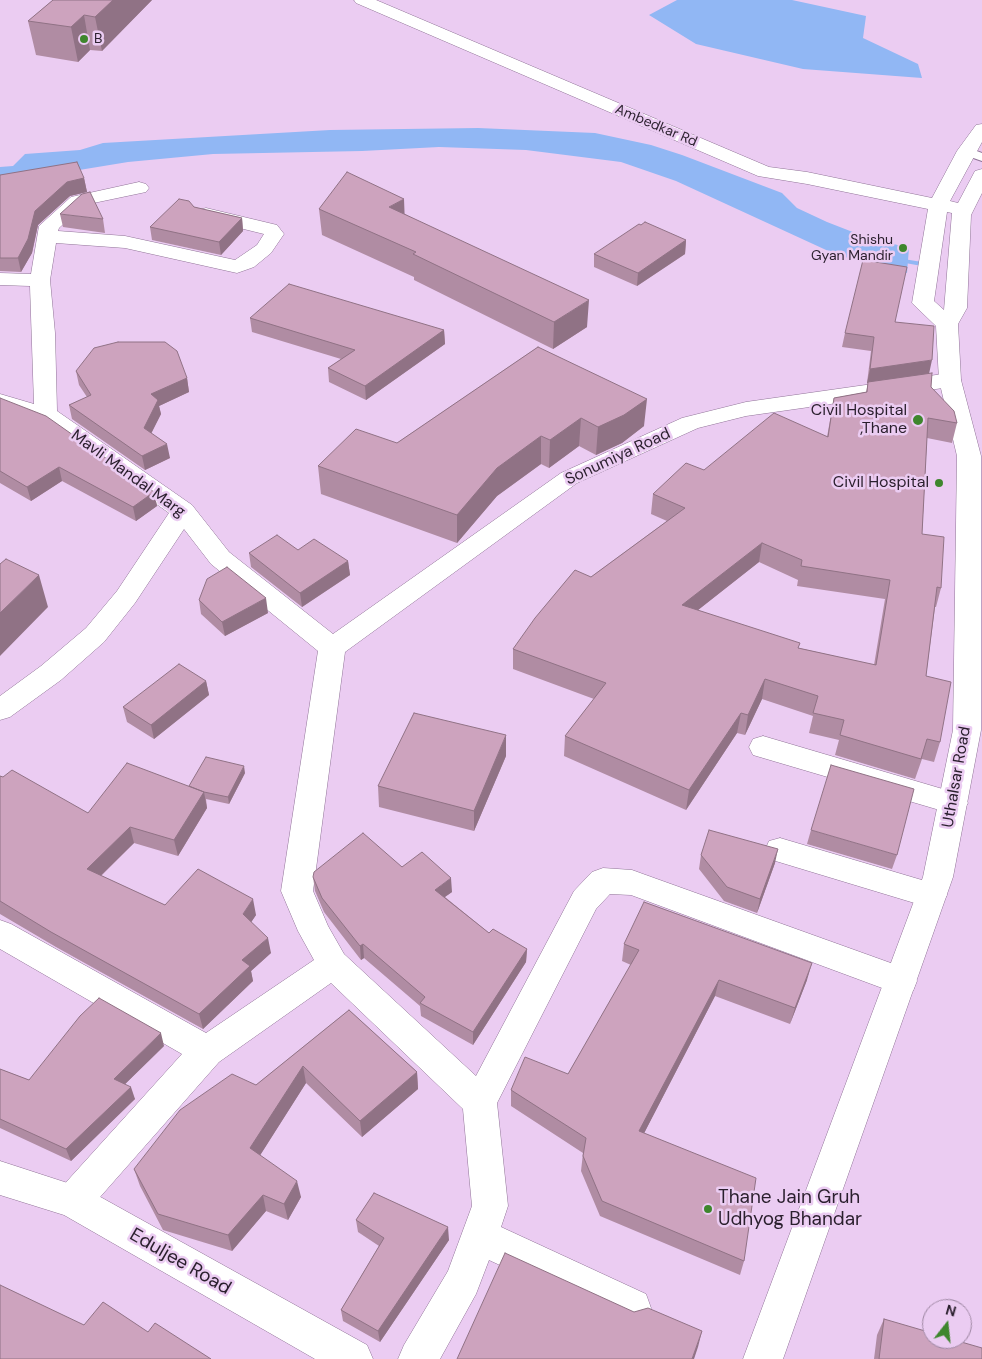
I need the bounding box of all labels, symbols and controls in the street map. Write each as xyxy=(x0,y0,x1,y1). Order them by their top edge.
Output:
place label: B xyxy=(94,31,102,47)
marker: B xyxy=(78,33,90,45)
street label: Ambedkar Rd xyxy=(612,101,700,151)
place label: Shishu Gyan Mandir xyxy=(811,232,893,264)
marker: Shishu Gyan Mandir xyxy=(897,242,909,254)
place label: Civil Hospital ,Thane xyxy=(811,401,907,439)
marker: Civil Hospital ,Thane xyxy=(911,413,925,427)
street label: Sonumiya Road xyxy=(562,424,674,490)
street label: Mavli Mandal Marg xyxy=(67,426,189,522)
place label: Civil Hospital xyxy=(833,473,929,493)
marker: Civil Hospital xyxy=(933,477,945,489)
street label: Uthalsar Road xyxy=(939,725,975,829)
place label: Thane Jain Gruh Udhyog Bhandar xyxy=(718,1187,862,1231)
marker: Thane Jain Gruh Udhyog Bhandar xyxy=(702,1203,714,1215)
street label: Eduljee Road xyxy=(125,1224,235,1300)
north arrow xyxy=(922,1299,972,1349)
text: N xyxy=(943,1300,958,1321)

